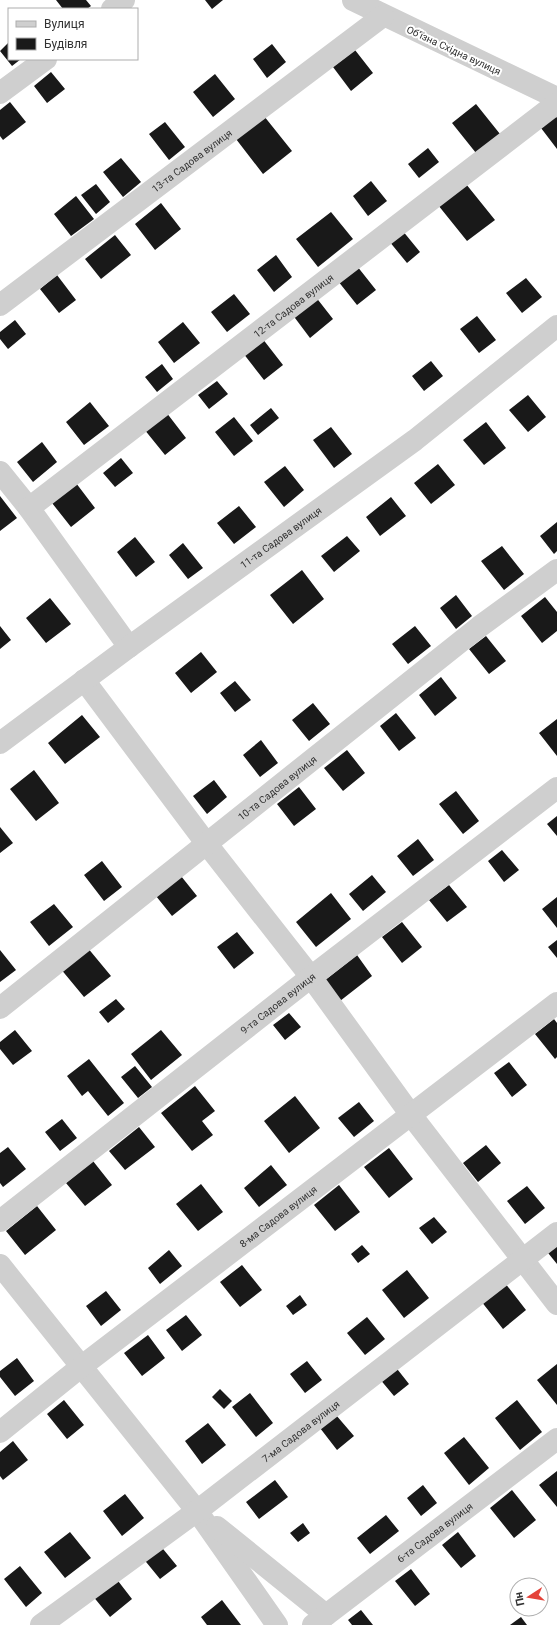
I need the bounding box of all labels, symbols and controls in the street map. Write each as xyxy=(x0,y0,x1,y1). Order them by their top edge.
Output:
legend xyxy=(8,8,138,60)
text: Вулиця xyxy=(44,17,85,31)
street label: Обʼїзна Східна вулиця xyxy=(405,24,503,77)
text: Будівля xyxy=(44,37,87,51)
street label: 13-та Садова вулиця xyxy=(150,127,234,195)
street label: 12-та Садова вулиця xyxy=(252,272,335,340)
street label: 11-та Садова вулиця xyxy=(238,505,324,571)
street label: 10-та Садова вулиця xyxy=(236,753,319,823)
street label: 9-та Садова вулиця xyxy=(239,971,317,1036)
street label: 8-ма Садова вулиця xyxy=(238,1184,319,1250)
street label: 7-ма Садова вулиця xyxy=(260,1398,342,1465)
street label: 6-та Садова вулиця xyxy=(395,1500,475,1565)
north arrow xyxy=(509,1577,549,1617)
text: Пн xyxy=(512,1591,528,1607)

